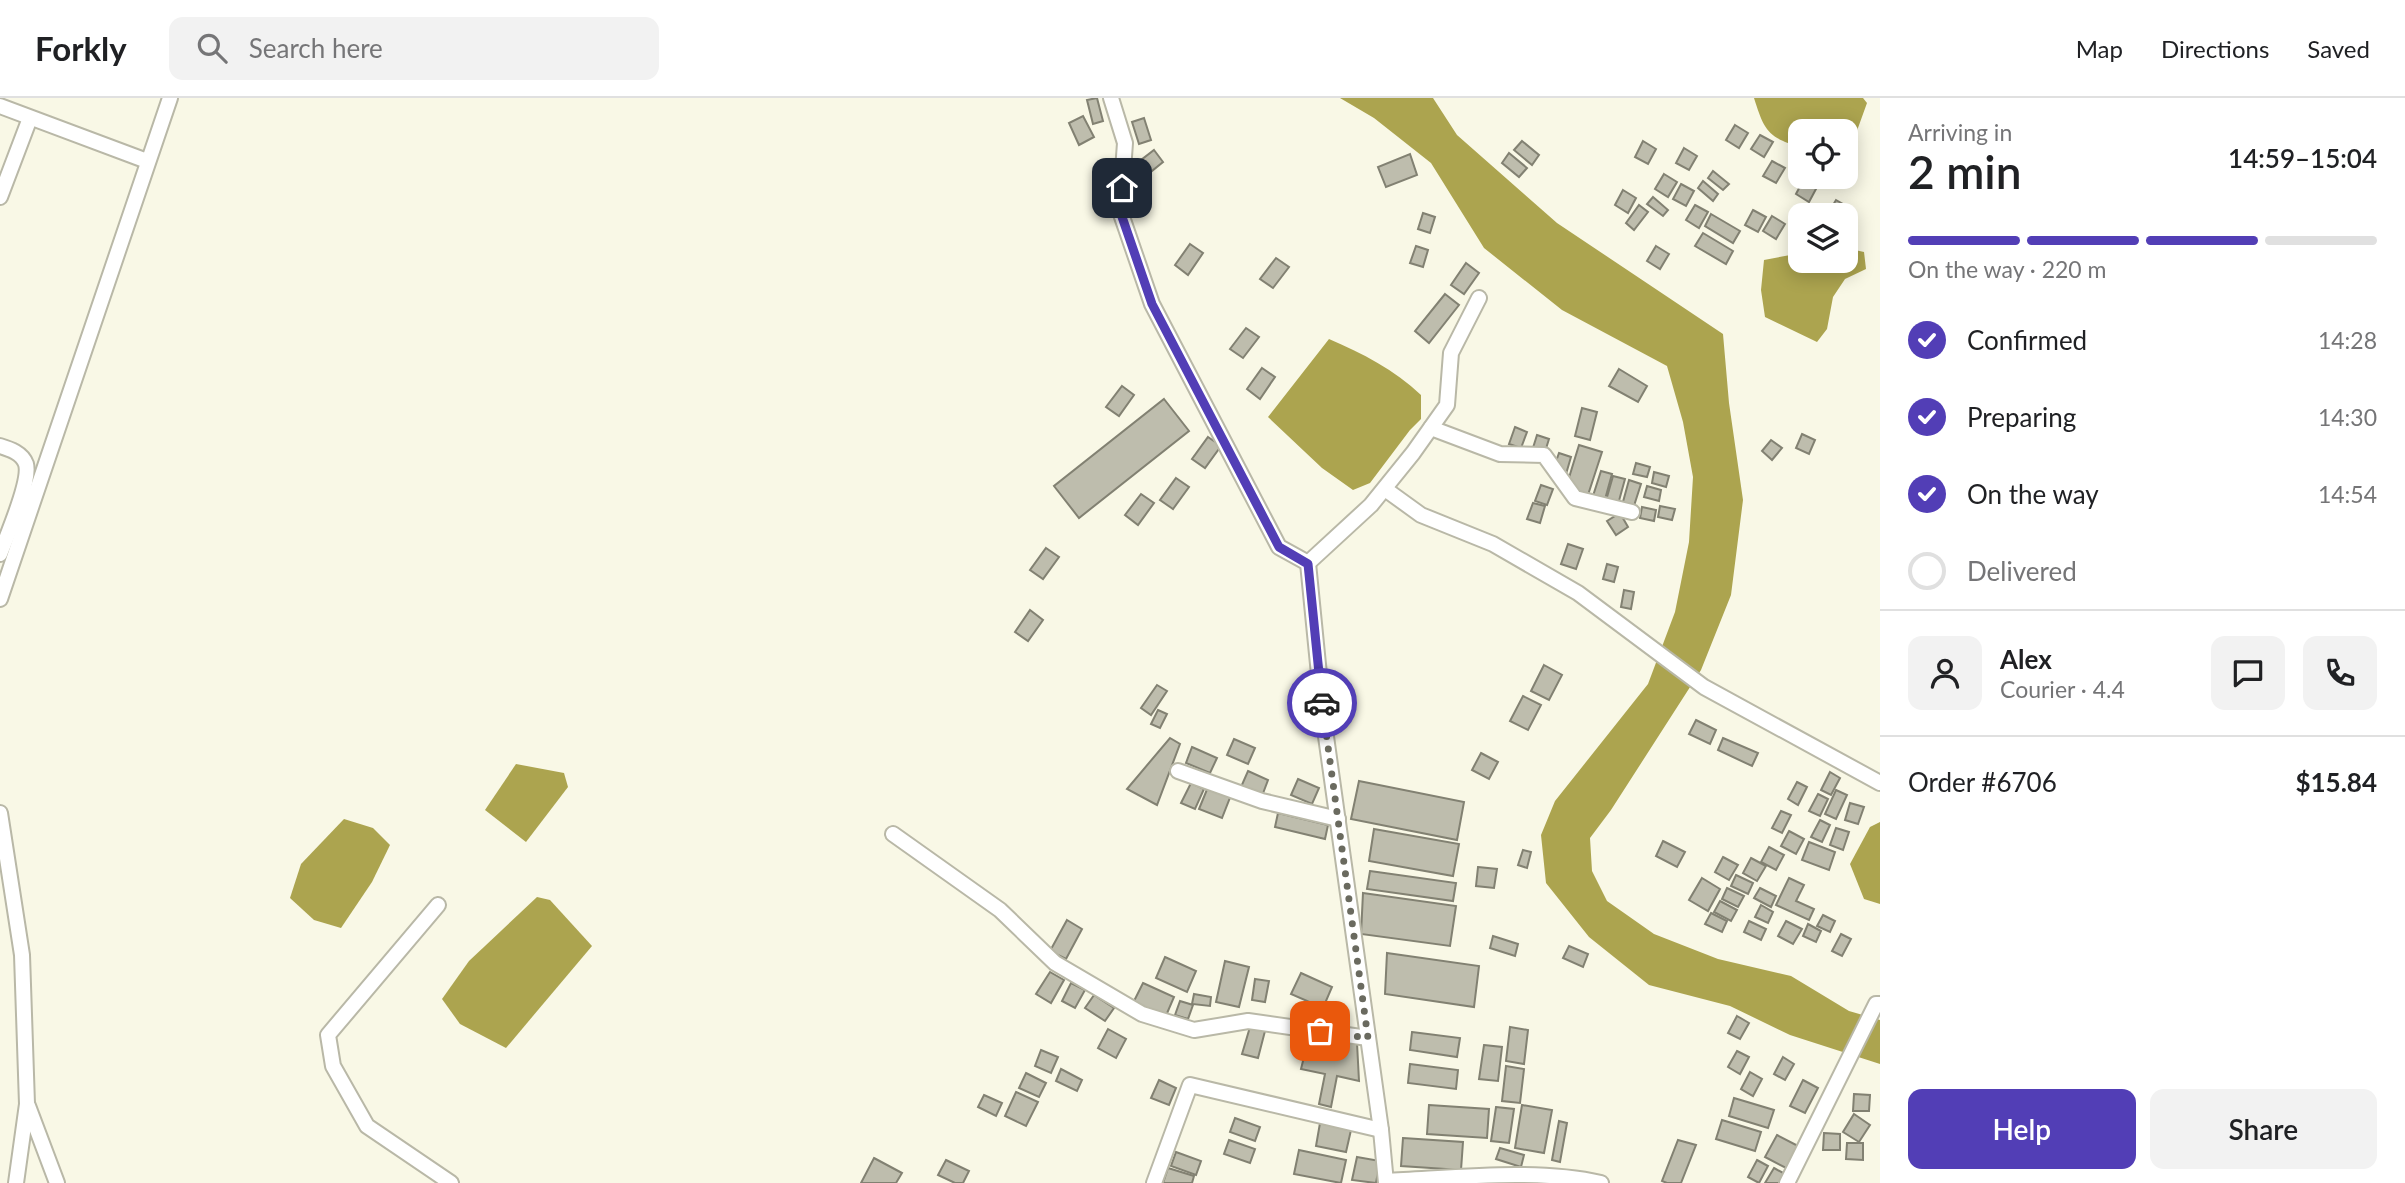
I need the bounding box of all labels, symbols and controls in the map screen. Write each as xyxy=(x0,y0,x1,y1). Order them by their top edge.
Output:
search box xyxy=(169,17,659,80)
text: Forkly xyxy=(35,28,127,68)
icon: search xyxy=(193,29,231,67)
text: Search here xyxy=(249,32,383,64)
text: Map xyxy=(2076,34,2123,63)
text: Directions xyxy=(2161,34,2269,63)
text: Saved xyxy=(2307,34,2370,63)
text: Arriving in xyxy=(1908,118,2012,146)
map controls xyxy=(1788,119,1858,273)
button: locate xyxy=(1788,119,1858,189)
text: 14:59–15:04 xyxy=(2228,142,2377,174)
text: 2 min xyxy=(1908,144,2022,199)
pin xyxy=(1092,158,1152,218)
icon: home xyxy=(1103,169,1141,207)
button: layers xyxy=(1788,203,1858,273)
text: On the way · 220 m xyxy=(1908,255,2107,283)
icon: check xyxy=(1908,321,1946,359)
text: Confirmed xyxy=(1967,324,2087,356)
text: 14:28 xyxy=(2318,326,2377,354)
icon: check xyxy=(1908,398,1946,436)
text: Preparing xyxy=(1967,401,2076,433)
text: 14:30 xyxy=(2318,403,2377,431)
icon: check xyxy=(1908,475,1946,513)
text: On the way xyxy=(1967,478,2099,510)
text: 14:54 xyxy=(2318,480,2377,508)
text: Delivered xyxy=(1967,555,2077,587)
button: person xyxy=(1908,636,1982,710)
button: chat xyxy=(2211,636,2285,710)
button: phone xyxy=(2303,636,2377,710)
text: Alex xyxy=(2000,643,2052,675)
courier xyxy=(1287,668,1357,738)
text: Courier · 4.4 xyxy=(2000,675,2125,703)
icon: car xyxy=(1303,684,1341,722)
text: Order #6706 xyxy=(1908,766,2057,798)
text: $15.84 xyxy=(2295,766,2377,798)
pin xyxy=(1290,1001,1350,1061)
icon: bag xyxy=(1301,1012,1339,1050)
button: Help xyxy=(1908,1089,2136,1169)
button: Share xyxy=(2150,1089,2377,1169)

